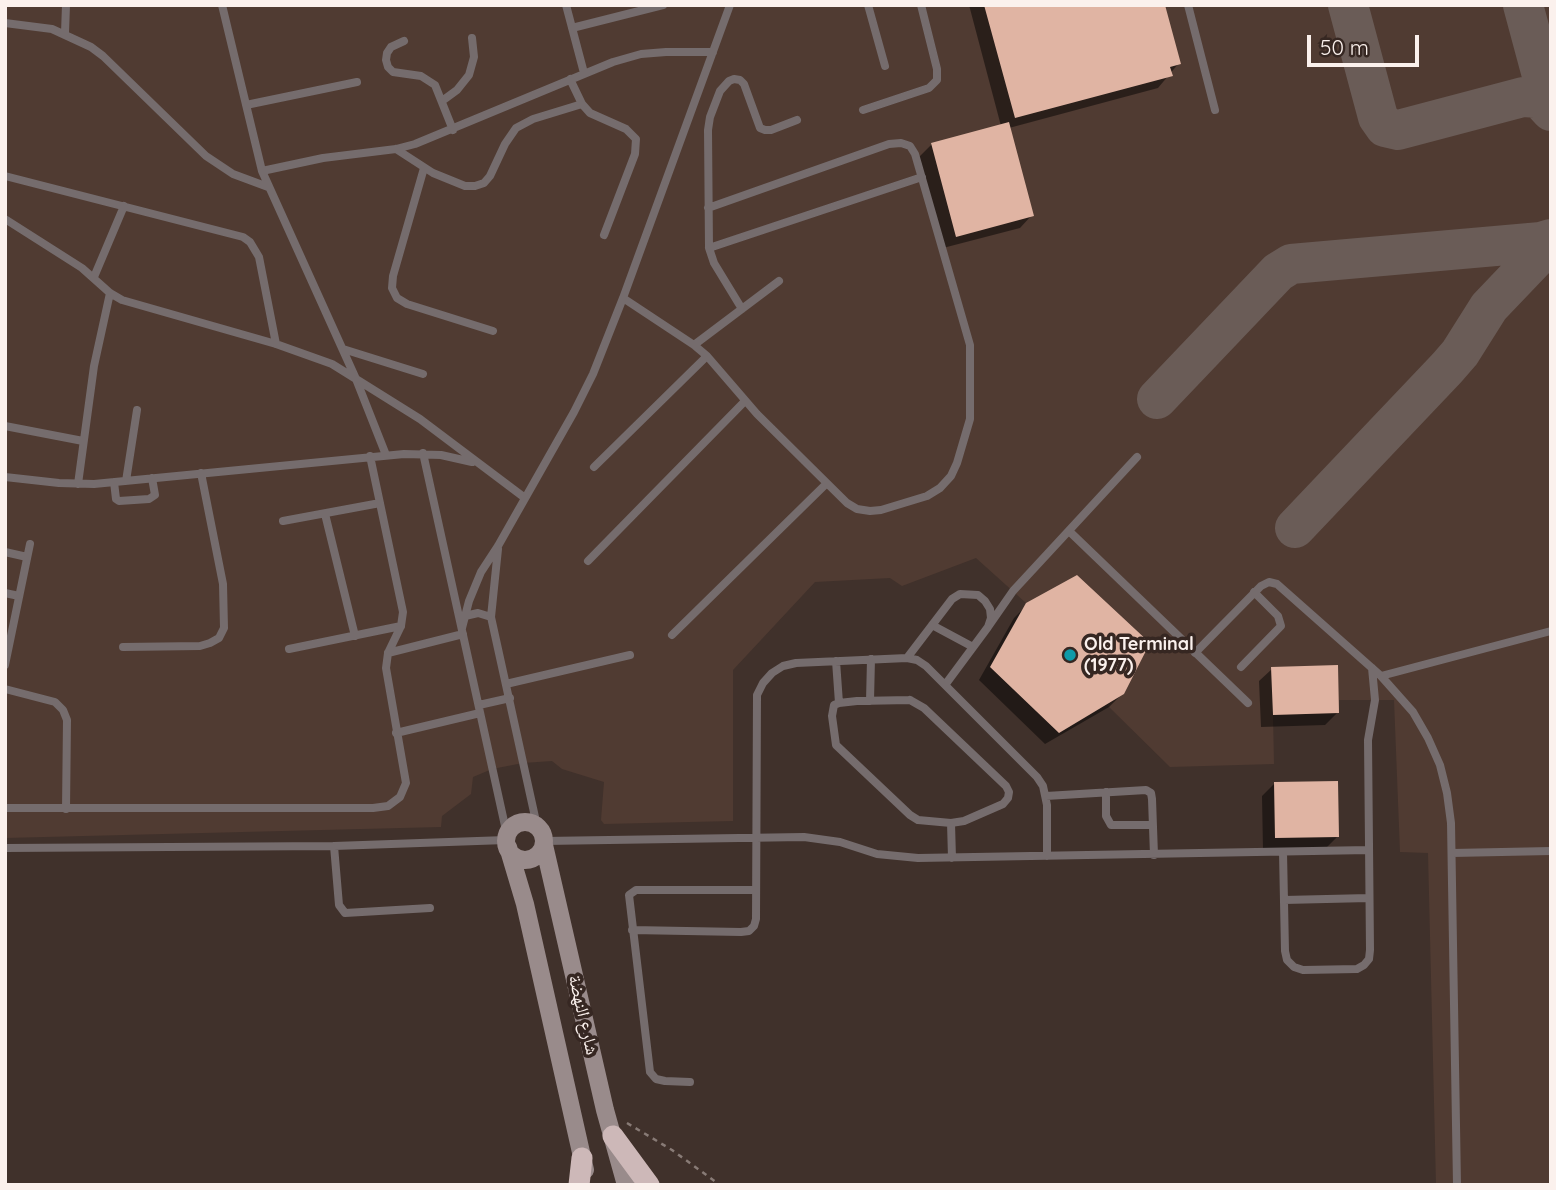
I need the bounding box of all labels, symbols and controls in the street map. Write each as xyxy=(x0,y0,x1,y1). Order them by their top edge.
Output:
scale bar xyxy=(1311,21,1423,65)
text: 50 m xyxy=(1320,34,1369,60)
place label: Old Terminal (1977) xyxy=(1084,634,1194,676)
marker: Old Terminal (1977) xyxy=(1062,647,1078,663)
street label: شارع النهضة xyxy=(563,973,603,1057)

